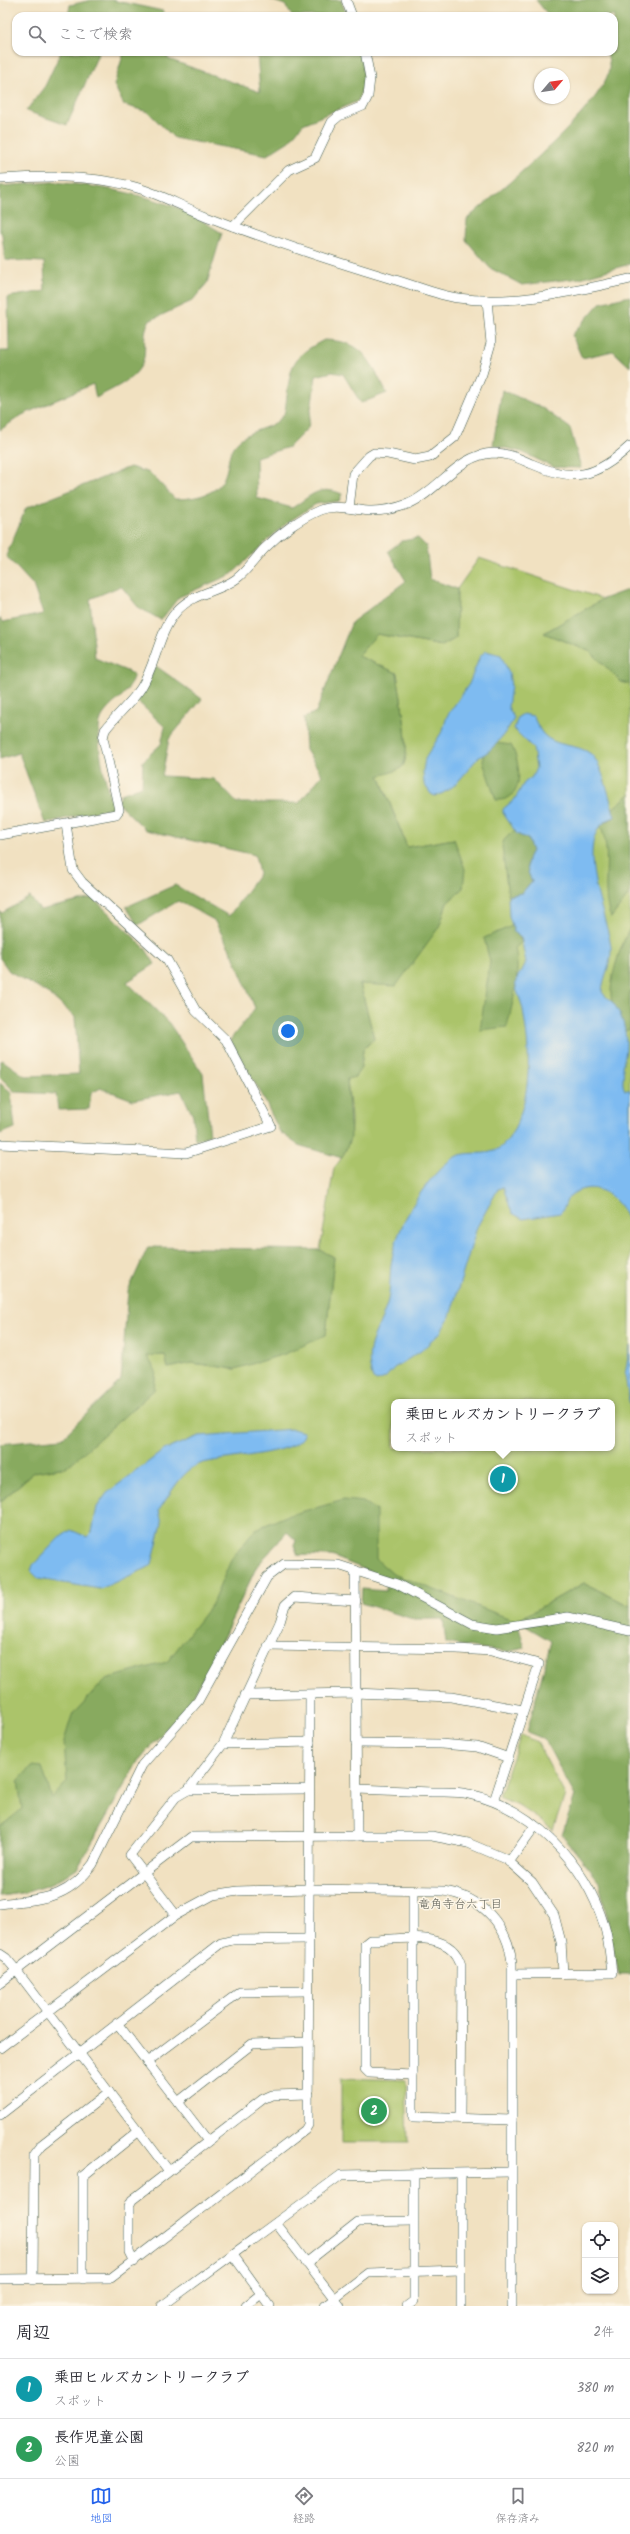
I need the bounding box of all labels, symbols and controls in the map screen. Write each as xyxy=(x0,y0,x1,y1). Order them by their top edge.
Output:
search box xyxy=(12,12,618,56)
icon: search xyxy=(26,23,48,45)
text: ここで検索 xyxy=(58,23,133,47)
north arrow xyxy=(534,68,570,104)
your location xyxy=(278,1021,298,1041)
popup xyxy=(391,1399,615,1451)
text: 乗田ヒルズカントリークラブ xyxy=(405,1403,601,1427)
text: スポット xyxy=(405,1428,457,1449)
pin: 1 xyxy=(490,1464,516,1494)
district label: 竜角寺台六丁目 xyxy=(418,1895,502,1914)
pin: 2 xyxy=(361,2096,387,2126)
map controls xyxy=(582,2222,618,2294)
button: locate xyxy=(582,2222,618,2258)
button: layers xyxy=(582,2258,618,2294)
text: 周辺 xyxy=(16,2320,50,2347)
text: 2件 xyxy=(593,2322,614,2343)
text: 乗田ヒルズカントリークラブ xyxy=(54,2366,249,2390)
text: 1 xyxy=(27,2378,31,2399)
text: 380 m xyxy=(577,2378,614,2399)
text: スポット xyxy=(54,2391,106,2412)
text: 長作児童公園 xyxy=(54,2426,144,2450)
text: 2 xyxy=(25,2438,33,2459)
text: 820 m xyxy=(577,2438,614,2459)
text: 公園 xyxy=(54,2451,80,2472)
tab: 地図 xyxy=(90,2485,112,2528)
tab: 経路 xyxy=(293,2485,315,2528)
tab: 保存済み xyxy=(496,2485,540,2528)

